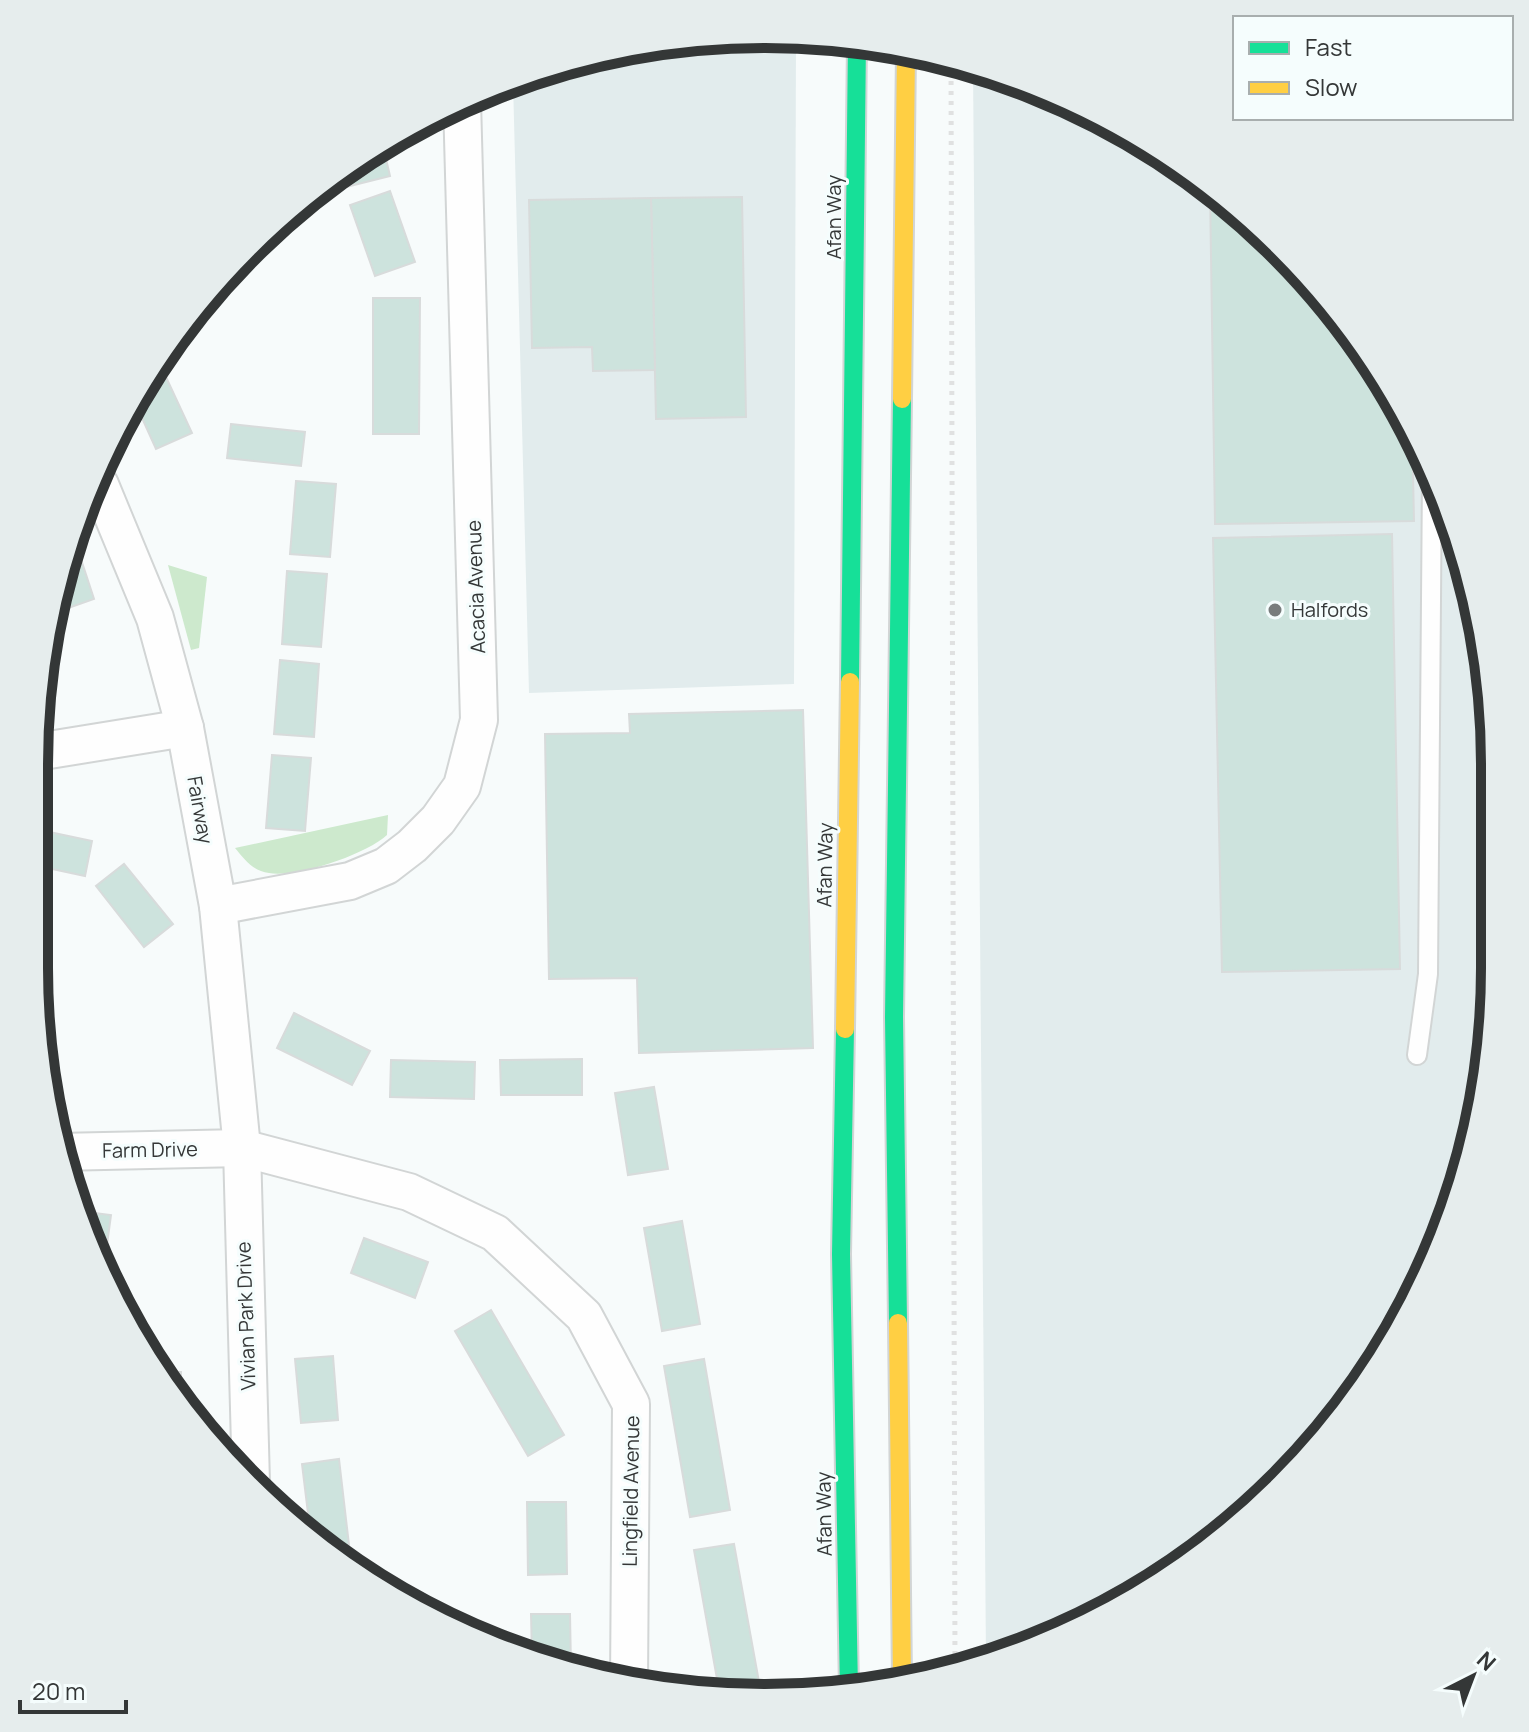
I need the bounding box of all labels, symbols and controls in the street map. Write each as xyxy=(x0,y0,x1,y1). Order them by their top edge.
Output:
legend xyxy=(1233,16,1513,120)
text: Fast xyxy=(1305,30,1352,63)
text: Slow xyxy=(1305,70,1358,103)
street label: Afan Way xyxy=(820,174,847,259)
street label: Acacia Avenue xyxy=(460,520,491,654)
place label: Halfords xyxy=(1291,596,1368,623)
marker: Halfords xyxy=(1266,601,1284,619)
street label: Fairway xyxy=(181,774,220,846)
street label: Afan Way xyxy=(810,822,839,908)
street label: Farm Drive xyxy=(102,1135,198,1164)
street label: Vivian Park Drive xyxy=(229,1241,262,1391)
street label: Lingfield Avenue xyxy=(616,1415,645,1567)
street label: Afan Way xyxy=(809,1471,838,1557)
north arrow xyxy=(1433,1636,1513,1716)
text: N xyxy=(1470,1645,1502,1678)
scale bar xyxy=(20,1664,126,1714)
text: 20 m xyxy=(32,1674,85,1707)

